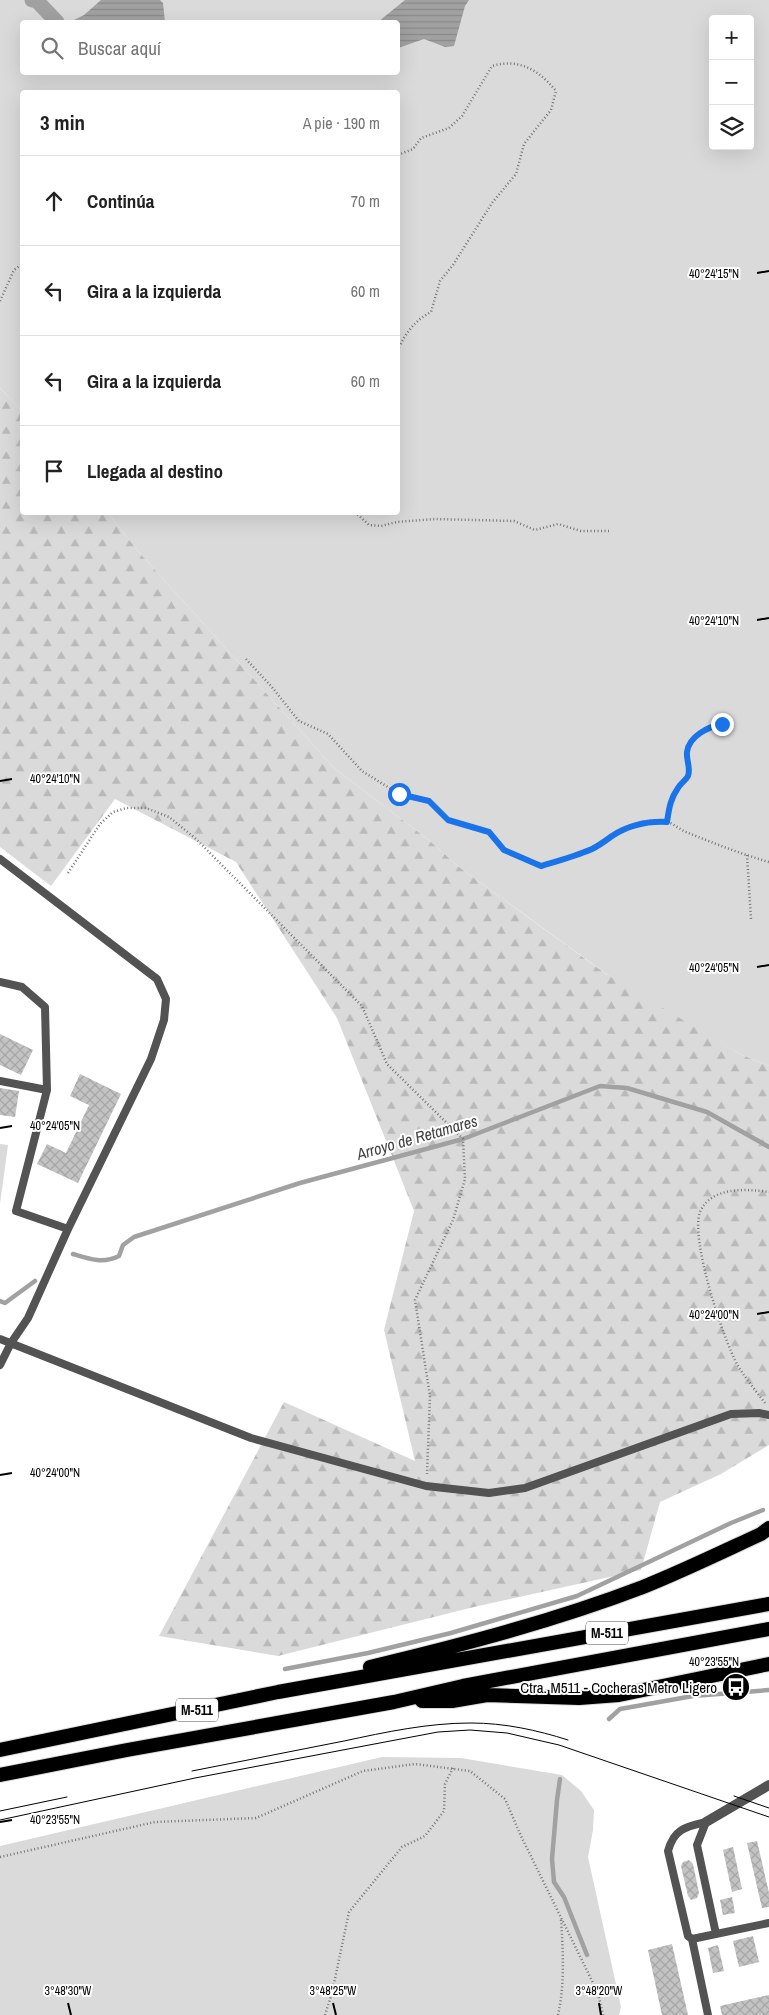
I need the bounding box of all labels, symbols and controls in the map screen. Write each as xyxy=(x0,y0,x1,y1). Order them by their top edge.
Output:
map controls xyxy=(709,15,754,150)
button: + xyxy=(709,15,754,60)
search box xyxy=(20,20,400,75)
icon: search xyxy=(38,34,66,62)
text: Buscar aquí xyxy=(78,35,161,61)
button: − xyxy=(709,60,754,105)
button: layers xyxy=(709,105,754,150)
text: 3 min xyxy=(40,108,85,137)
text: A pie · 190 m xyxy=(303,112,380,134)
icon: ahead xyxy=(40,187,68,215)
text: Continúa xyxy=(87,188,155,214)
text: 70 m xyxy=(351,190,380,212)
text: 40°24'15"N xyxy=(689,266,739,282)
icon: left xyxy=(40,277,68,305)
text: Gira a la izquierda xyxy=(87,278,221,304)
text: 60 m xyxy=(351,280,380,302)
icon: left xyxy=(40,367,68,395)
text: Gira a la izquierda xyxy=(87,368,221,394)
text: 60 m xyxy=(351,370,380,392)
icon: arrive xyxy=(40,457,68,485)
text: Llegada al destino xyxy=(87,458,223,484)
text: 40°24'10"N xyxy=(689,613,739,629)
route end xyxy=(711,713,734,736)
text: 40°24'10"N xyxy=(30,771,80,787)
route start xyxy=(388,783,411,806)
text: 40°24'05"N xyxy=(689,960,739,976)
water label: Arroyo de Retamares xyxy=(353,1109,480,1165)
text: 40°24'05"N xyxy=(30,1118,80,1134)
text: 40°24'00"N xyxy=(689,1307,739,1323)
text: 40°24'00"N xyxy=(30,1465,80,1481)
road number: M-511 xyxy=(586,1622,628,1645)
text: 40°23'55"N xyxy=(689,1654,739,1670)
bus stop icon: Ctra. M511 - Cocheras Metro Ligero xyxy=(721,1672,751,1702)
place label: Ctra. M511 - Cocheras Metro Ligero xyxy=(520,1677,717,1698)
road number: M-511 xyxy=(176,1698,218,1722)
text: 40°23'55"N xyxy=(30,1812,80,1828)
text: 3°48'30"W xyxy=(45,1983,92,1999)
text: 3°48'25"W xyxy=(310,1983,357,1999)
text: 3°48'20"W xyxy=(576,1983,623,1999)

